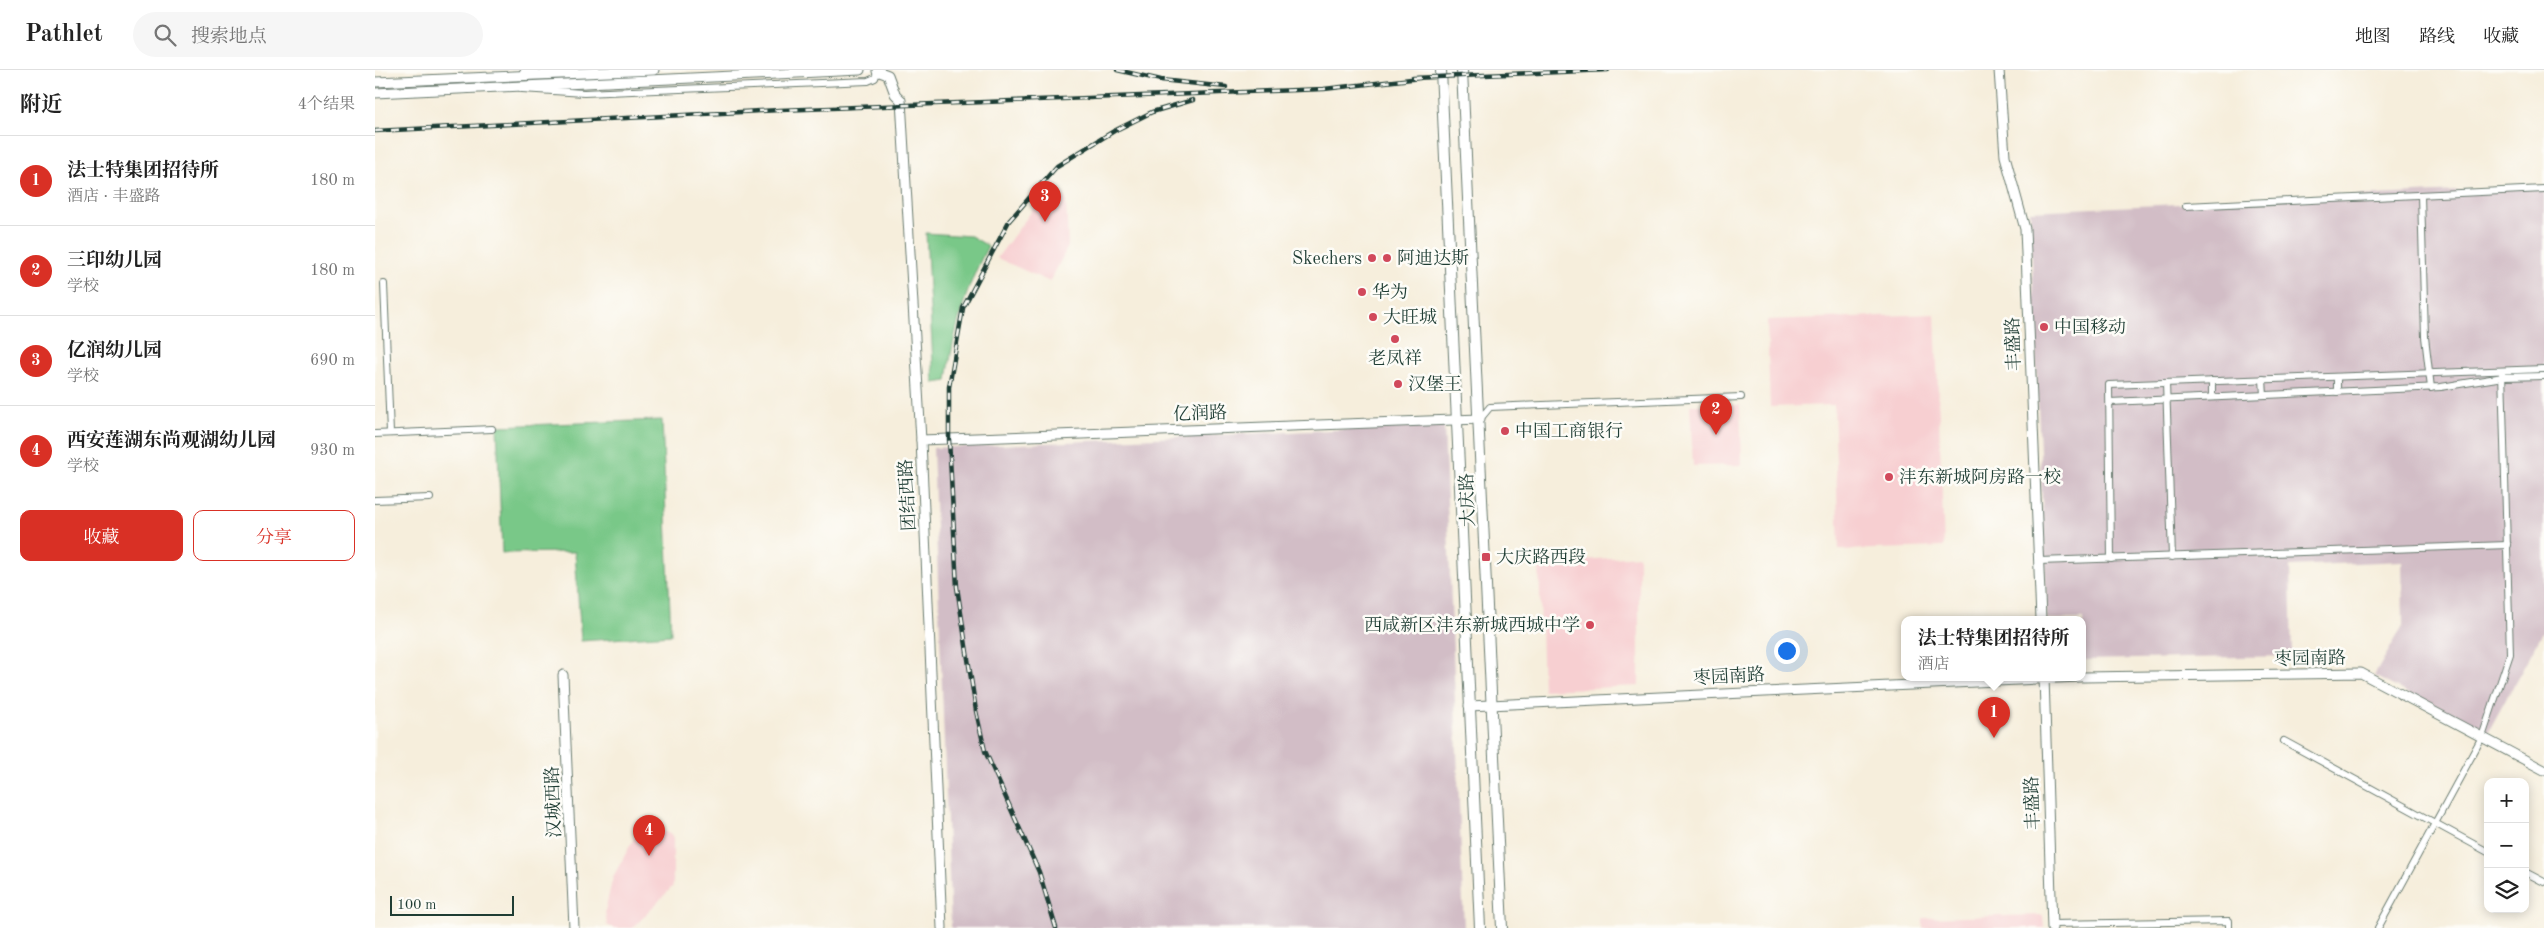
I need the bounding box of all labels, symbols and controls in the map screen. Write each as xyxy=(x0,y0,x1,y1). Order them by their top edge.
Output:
search box xyxy=(133,12,483,57)
icon: search xyxy=(151,21,179,49)
text: Pathlet xyxy=(25,23,103,47)
text: 搜索地点 xyxy=(191,28,267,47)
text: 地图 xyxy=(2355,28,2391,46)
text: 路线 xyxy=(2419,28,2455,46)
text: 收藏 xyxy=(2483,28,2519,46)
text: 附近 xyxy=(20,95,62,116)
text: 4个结果 xyxy=(298,97,355,113)
text: 法士特集团招待所 xyxy=(67,162,219,181)
text: 1 xyxy=(31,173,41,189)
text: 180 m xyxy=(310,173,355,189)
pin: 3 xyxy=(1029,181,1061,222)
text: 酒店 · 丰盛路 xyxy=(67,189,160,205)
place label: 阿迪达斯 xyxy=(1397,248,1469,268)
place label: Skechers xyxy=(1292,250,1362,268)
text: 三印幼儿园 xyxy=(67,252,162,271)
marker: Skechers xyxy=(1366,252,1378,264)
marker: 阿迪达斯 xyxy=(1381,252,1393,264)
text: 2 xyxy=(31,263,41,279)
text: 180 m xyxy=(310,263,355,279)
text: 学校 xyxy=(67,279,99,295)
place label: 华为 xyxy=(1372,282,1408,302)
marker: 华为 xyxy=(1356,286,1368,298)
place label: 大旺城 xyxy=(1383,307,1437,327)
marker: 大旺城 xyxy=(1367,311,1379,323)
street label: 丰盛路 xyxy=(2002,317,2024,371)
place label: 中国移动 xyxy=(2054,317,2126,337)
marker: 中国移动 xyxy=(2038,321,2050,333)
marker: 老凤祥 xyxy=(1389,333,1401,345)
text: 亿润幼儿园 xyxy=(67,342,162,361)
place label: 老凤祥 xyxy=(1368,348,1422,368)
text: 3 xyxy=(31,353,41,369)
text: 690 m xyxy=(310,353,355,369)
text: 学校 xyxy=(67,369,99,385)
place label: 汉堡王 xyxy=(1408,374,1462,394)
marker: 汉堡王 xyxy=(1392,378,1404,390)
pin: 2 xyxy=(1700,394,1732,435)
street label: 亿润路 xyxy=(1173,402,1227,424)
place label: 中国工商银行 xyxy=(1515,421,1623,441)
marker: 中国工商银行 xyxy=(1499,425,1511,437)
text: 西安莲湖东尚观湖幼儿园 xyxy=(67,432,276,451)
text: 4 xyxy=(31,443,41,459)
text: 930 m xyxy=(310,443,355,459)
text: 学校 xyxy=(67,459,99,475)
street label: 团结西路 xyxy=(895,459,919,531)
place label: 沣东新城阿房路一校 xyxy=(1899,467,2061,487)
marker: 沣东新城阿房路一校 xyxy=(1883,471,1895,483)
street label: 大庆路 xyxy=(1456,473,1478,527)
button: 收藏 xyxy=(20,510,183,561)
button: 分享 xyxy=(193,510,355,561)
place label: 大庆路西段 xyxy=(1496,547,1586,567)
marker: 大庆路西段 xyxy=(1480,551,1492,563)
place label: 西咸新区沣东新城西城中学 xyxy=(1364,615,1580,635)
popup xyxy=(1901,616,2086,681)
marker: 西咸新区沣东新城西城中学 xyxy=(1584,619,1596,631)
text: 法士特集团招待所 xyxy=(1917,630,2070,649)
your location xyxy=(1774,638,1800,664)
street label: 枣园南路 xyxy=(2274,647,2346,669)
text: 酒店 xyxy=(1917,657,1950,673)
street label: 枣园南路 xyxy=(1693,664,1765,688)
pin: 1 xyxy=(1978,697,2010,738)
street label: 汉城西路 xyxy=(542,766,564,838)
street label: 丰盛路 xyxy=(2021,776,2043,830)
map controls xyxy=(2484,778,2529,913)
button: + xyxy=(2484,778,2529,823)
pin: 4 xyxy=(633,815,665,856)
button: − xyxy=(2484,823,2529,868)
button: layers xyxy=(2484,868,2529,913)
scale bar xyxy=(390,893,514,916)
text: 100 m xyxy=(397,898,436,912)

